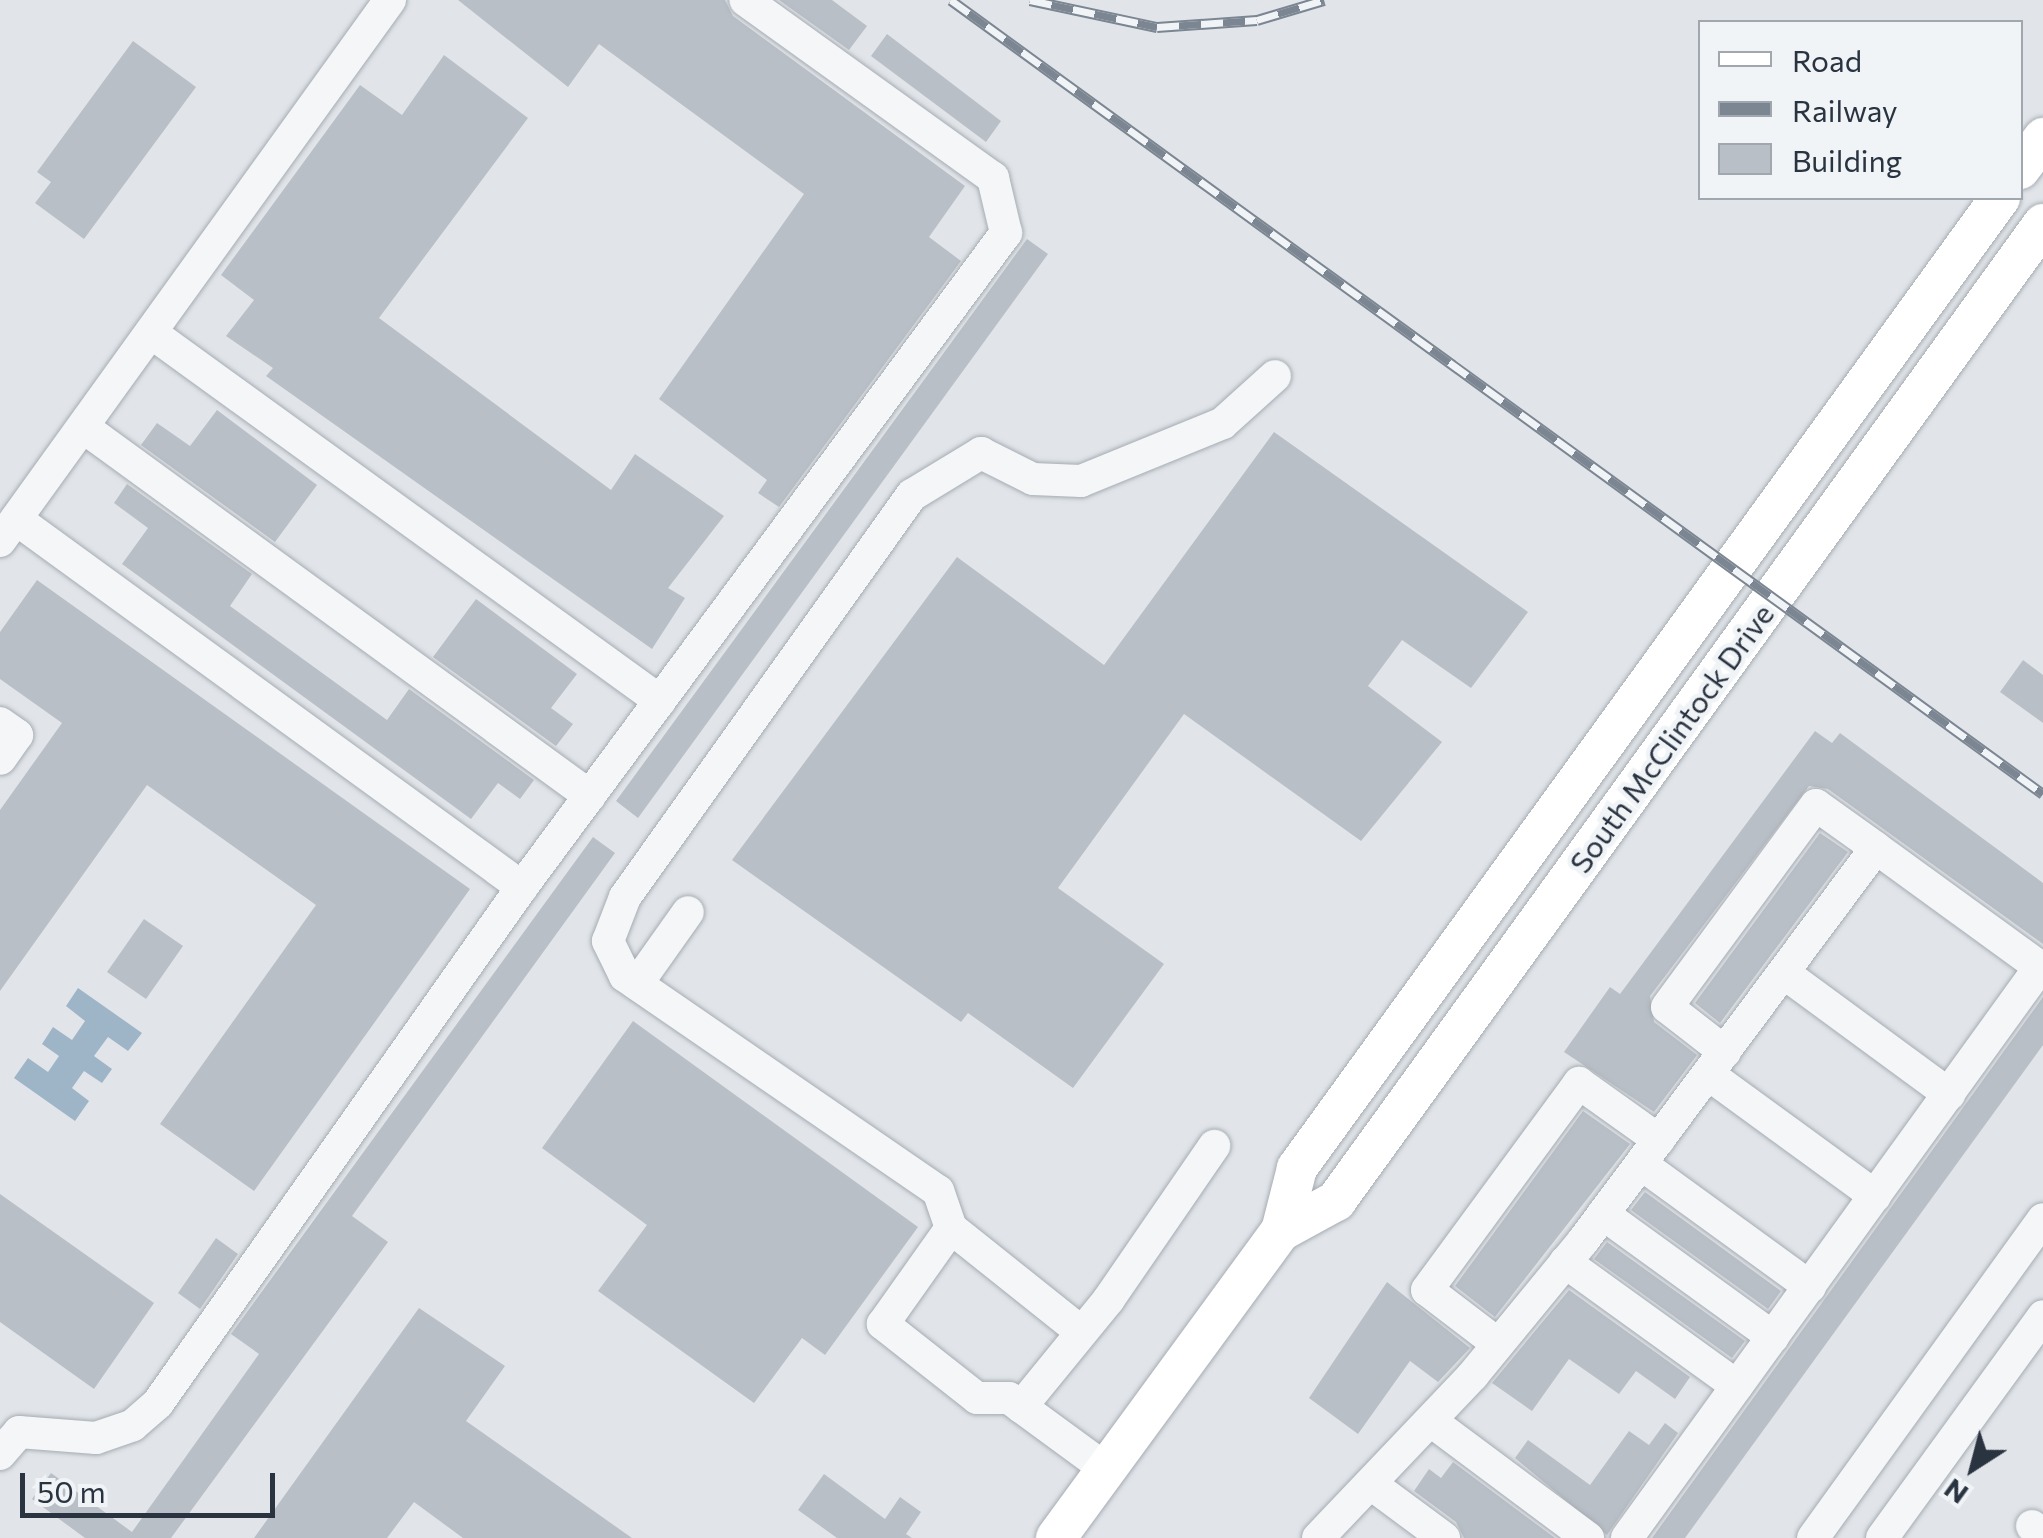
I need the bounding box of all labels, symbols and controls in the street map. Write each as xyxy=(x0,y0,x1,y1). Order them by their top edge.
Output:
legend xyxy=(1698,20,2023,200)
text: Road xyxy=(1792,41,1862,78)
text: Railway xyxy=(1792,91,1898,128)
text: Building xyxy=(1792,141,1902,178)
street label: South McClintock Drive xyxy=(1561,597,1781,879)
north arrow xyxy=(1923,1418,2023,1518)
scale bar xyxy=(25,1453,280,1515)
text: 50 m xyxy=(37,1472,106,1509)
text: N xyxy=(1937,1472,1974,1512)

